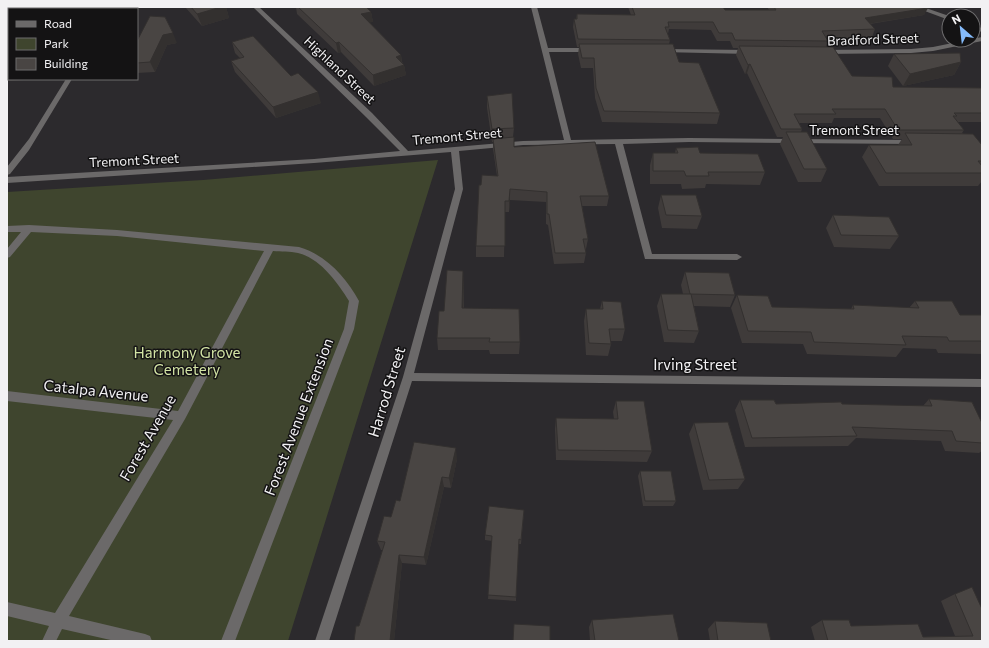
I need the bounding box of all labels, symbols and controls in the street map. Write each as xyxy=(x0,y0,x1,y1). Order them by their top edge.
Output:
legend xyxy=(8,8,138,80)
north arrow xyxy=(941,8,981,48)
text: N xyxy=(949,11,963,26)
text: Road xyxy=(44,16,72,30)
street label: Bradford Street xyxy=(827,29,919,49)
street label: Highland Street xyxy=(301,33,379,107)
text: Park xyxy=(44,36,70,50)
text: Building xyxy=(44,56,88,70)
street label: Tremont Street xyxy=(809,122,899,138)
street label: Tremont Street xyxy=(411,124,503,148)
street label: Tremont Street xyxy=(89,150,179,170)
street label: Forest Avenue Extension xyxy=(260,335,336,498)
park label: Harmony Grove Cemetery xyxy=(134,343,241,378)
street label: Harrod Street xyxy=(364,344,408,439)
street label: Irving Street xyxy=(653,355,737,373)
street label: Catalpa Avenue xyxy=(43,376,150,404)
street label: Forest Avenue xyxy=(115,391,179,484)

